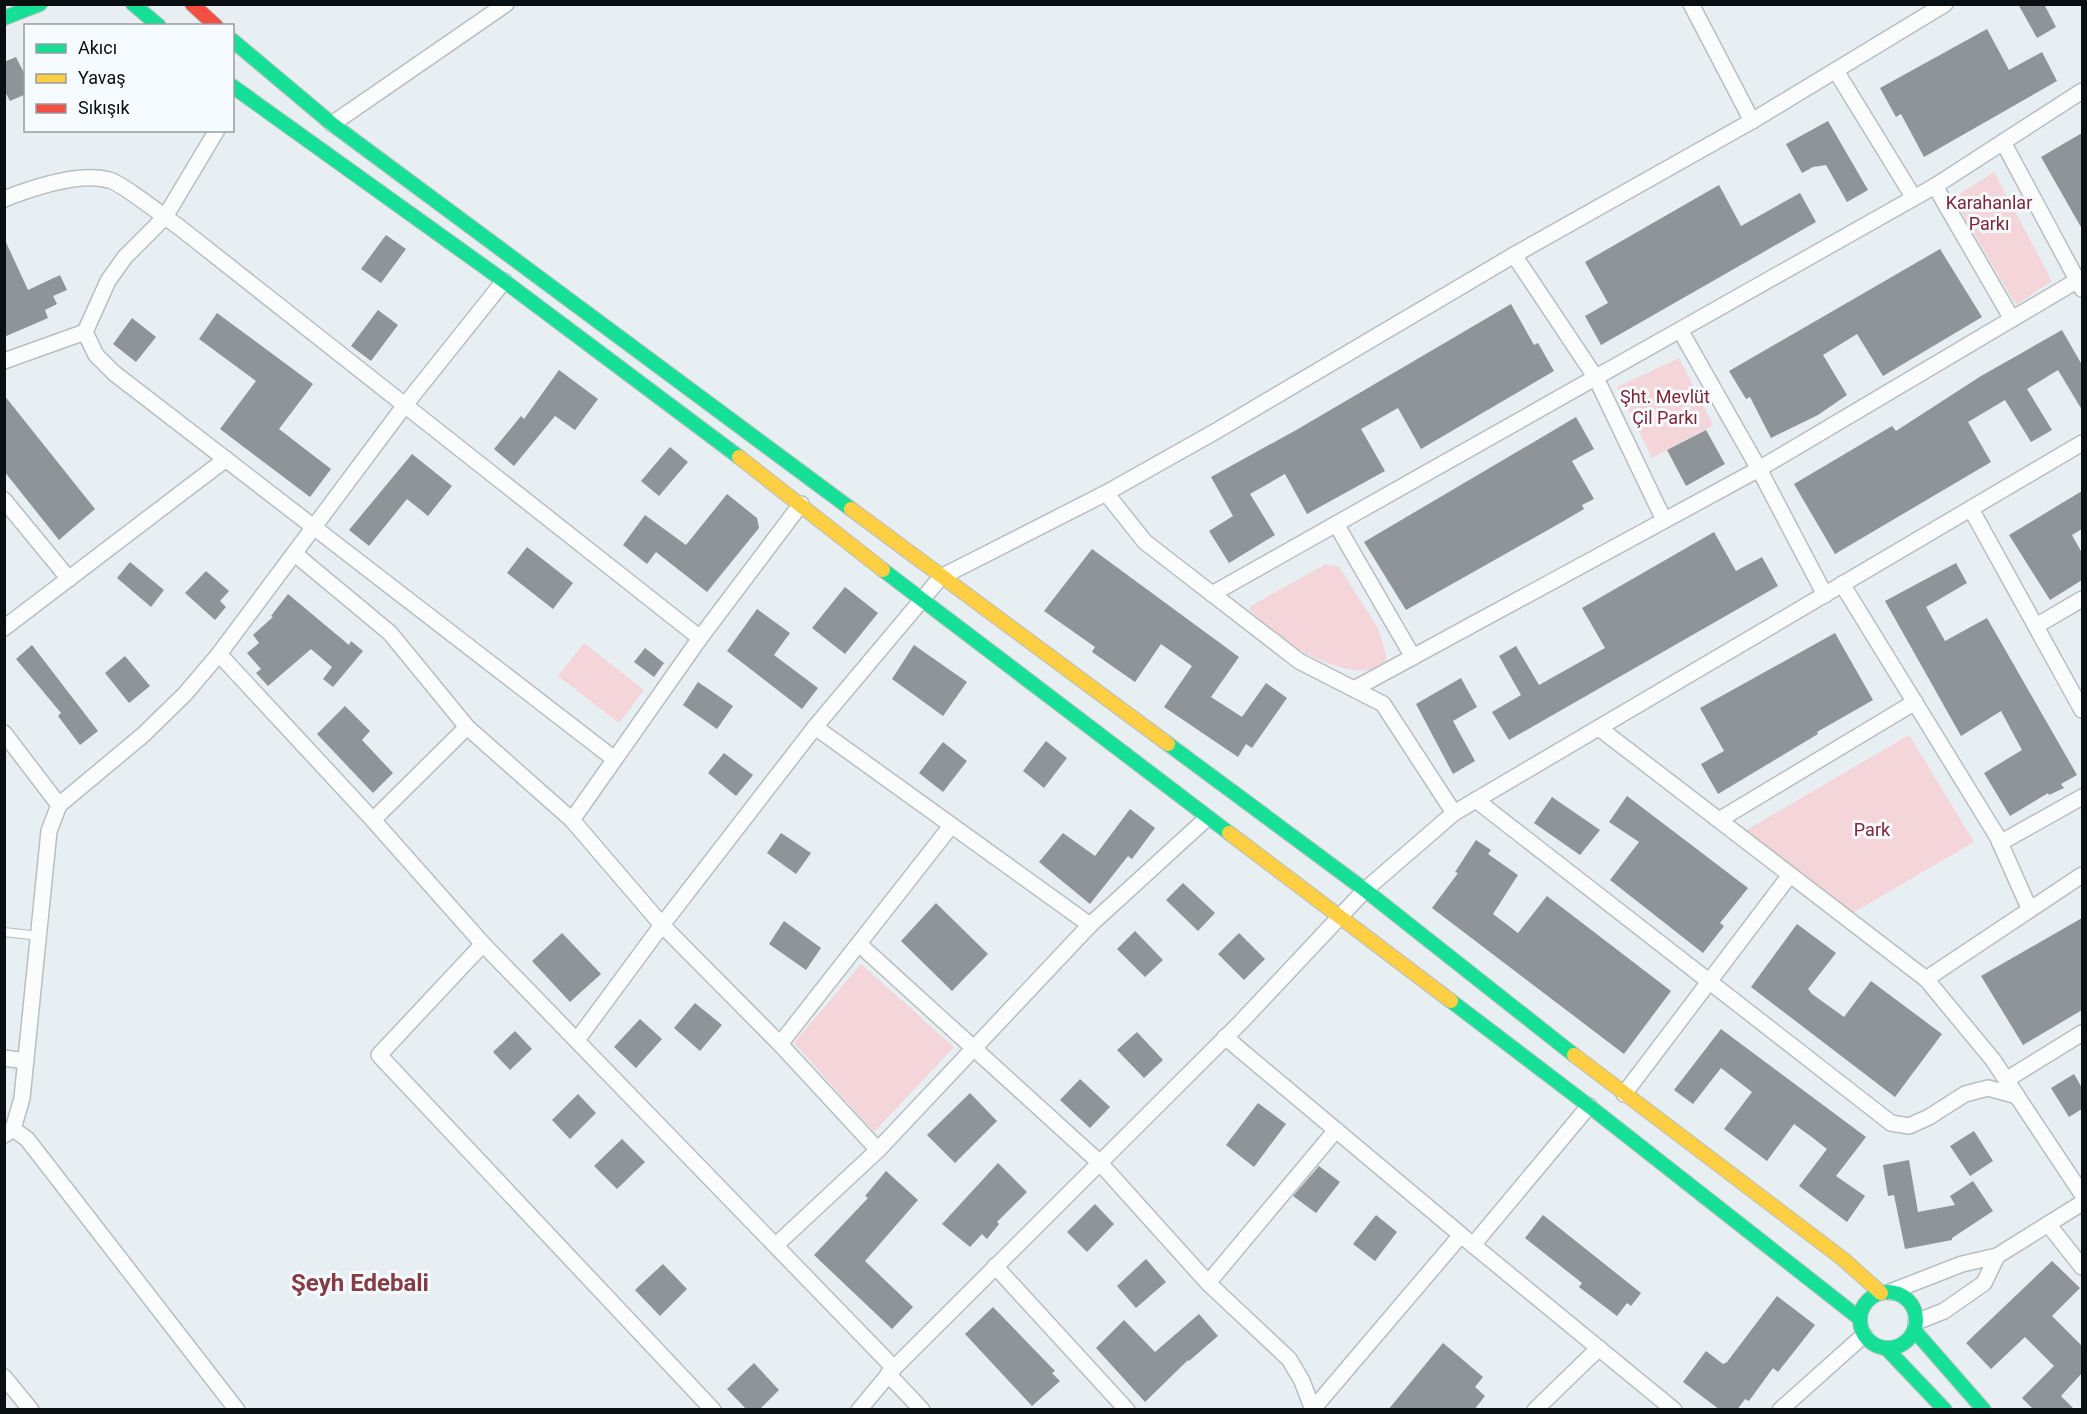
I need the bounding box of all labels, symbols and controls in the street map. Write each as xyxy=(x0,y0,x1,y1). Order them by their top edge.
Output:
legend xyxy=(24,24,234,132)
text: Akıcı xyxy=(78,37,117,58)
text: Yavaş xyxy=(78,67,126,88)
text: Sıkışık xyxy=(78,97,130,118)
park label: Karahanlar Parkı xyxy=(1946,192,2032,234)
park label: Şht. Mevlüt Çil Parkı xyxy=(1620,386,1710,428)
park label: Park xyxy=(1854,819,1891,840)
district label: Şeyh Edebali xyxy=(291,1269,429,1297)

